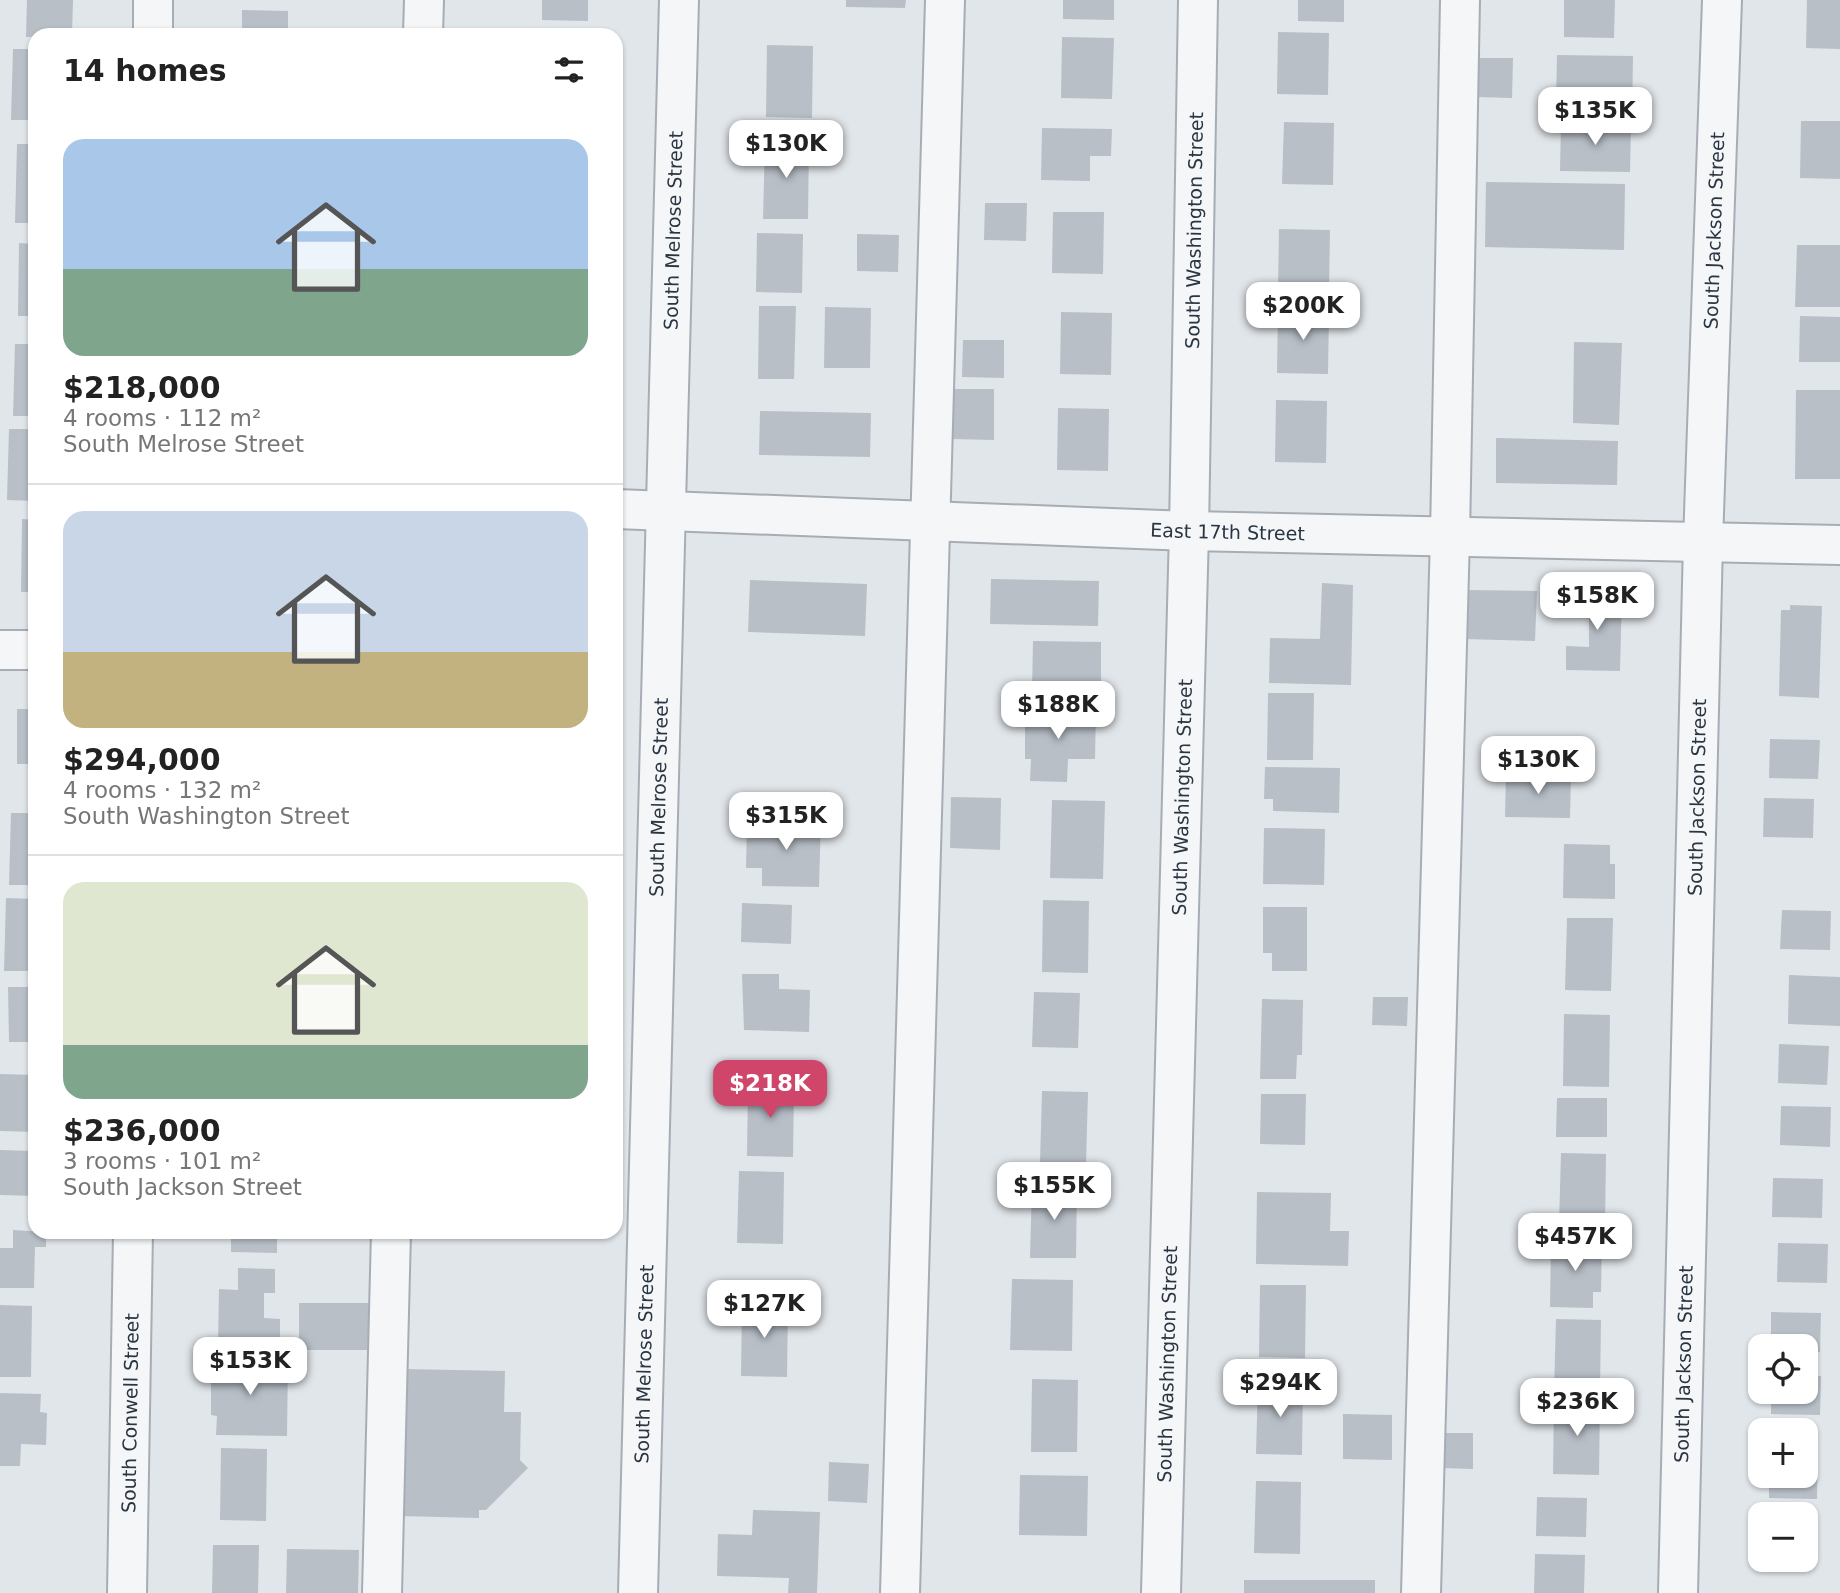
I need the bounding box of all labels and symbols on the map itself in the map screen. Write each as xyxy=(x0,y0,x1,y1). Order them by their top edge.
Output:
pin: $135K xyxy=(1546,88,1644,147)
street label: South Washington Street xyxy=(1181,112,1207,349)
pin: $130K xyxy=(737,120,835,180)
street label: South Melrose Street xyxy=(660,131,687,330)
street label: South Jackson Street xyxy=(1699,131,1728,330)
pin: $200K xyxy=(1254,282,1352,342)
street label: East 17th Street xyxy=(1150,519,1305,544)
pin: $158K xyxy=(1548,572,1646,632)
street label: South Washington Street xyxy=(1168,679,1196,916)
pin: $188K xyxy=(1009,682,1107,741)
street label: South Melrose Street xyxy=(645,697,672,897)
street label: South Jackson Street xyxy=(1684,698,1710,896)
pin: $130K xyxy=(1489,736,1587,796)
pin: $315K xyxy=(737,792,835,852)
pin: $218K xyxy=(721,1060,819,1120)
pin: $155K xyxy=(1005,1162,1103,1222)
pin: $457K xyxy=(1526,1214,1624,1273)
street label: South Washington Street xyxy=(1153,1245,1181,1483)
street label: South Melrose Street xyxy=(630,1264,657,1464)
street label: South Jackson Street xyxy=(1670,1265,1697,1463)
pin: $127K xyxy=(715,1280,813,1340)
street label: South Conwell Street xyxy=(117,1313,143,1513)
pin: $153K xyxy=(201,1338,299,1397)
pin: $294K xyxy=(1231,1360,1329,1419)
pin: $236K xyxy=(1528,1378,1626,1438)

